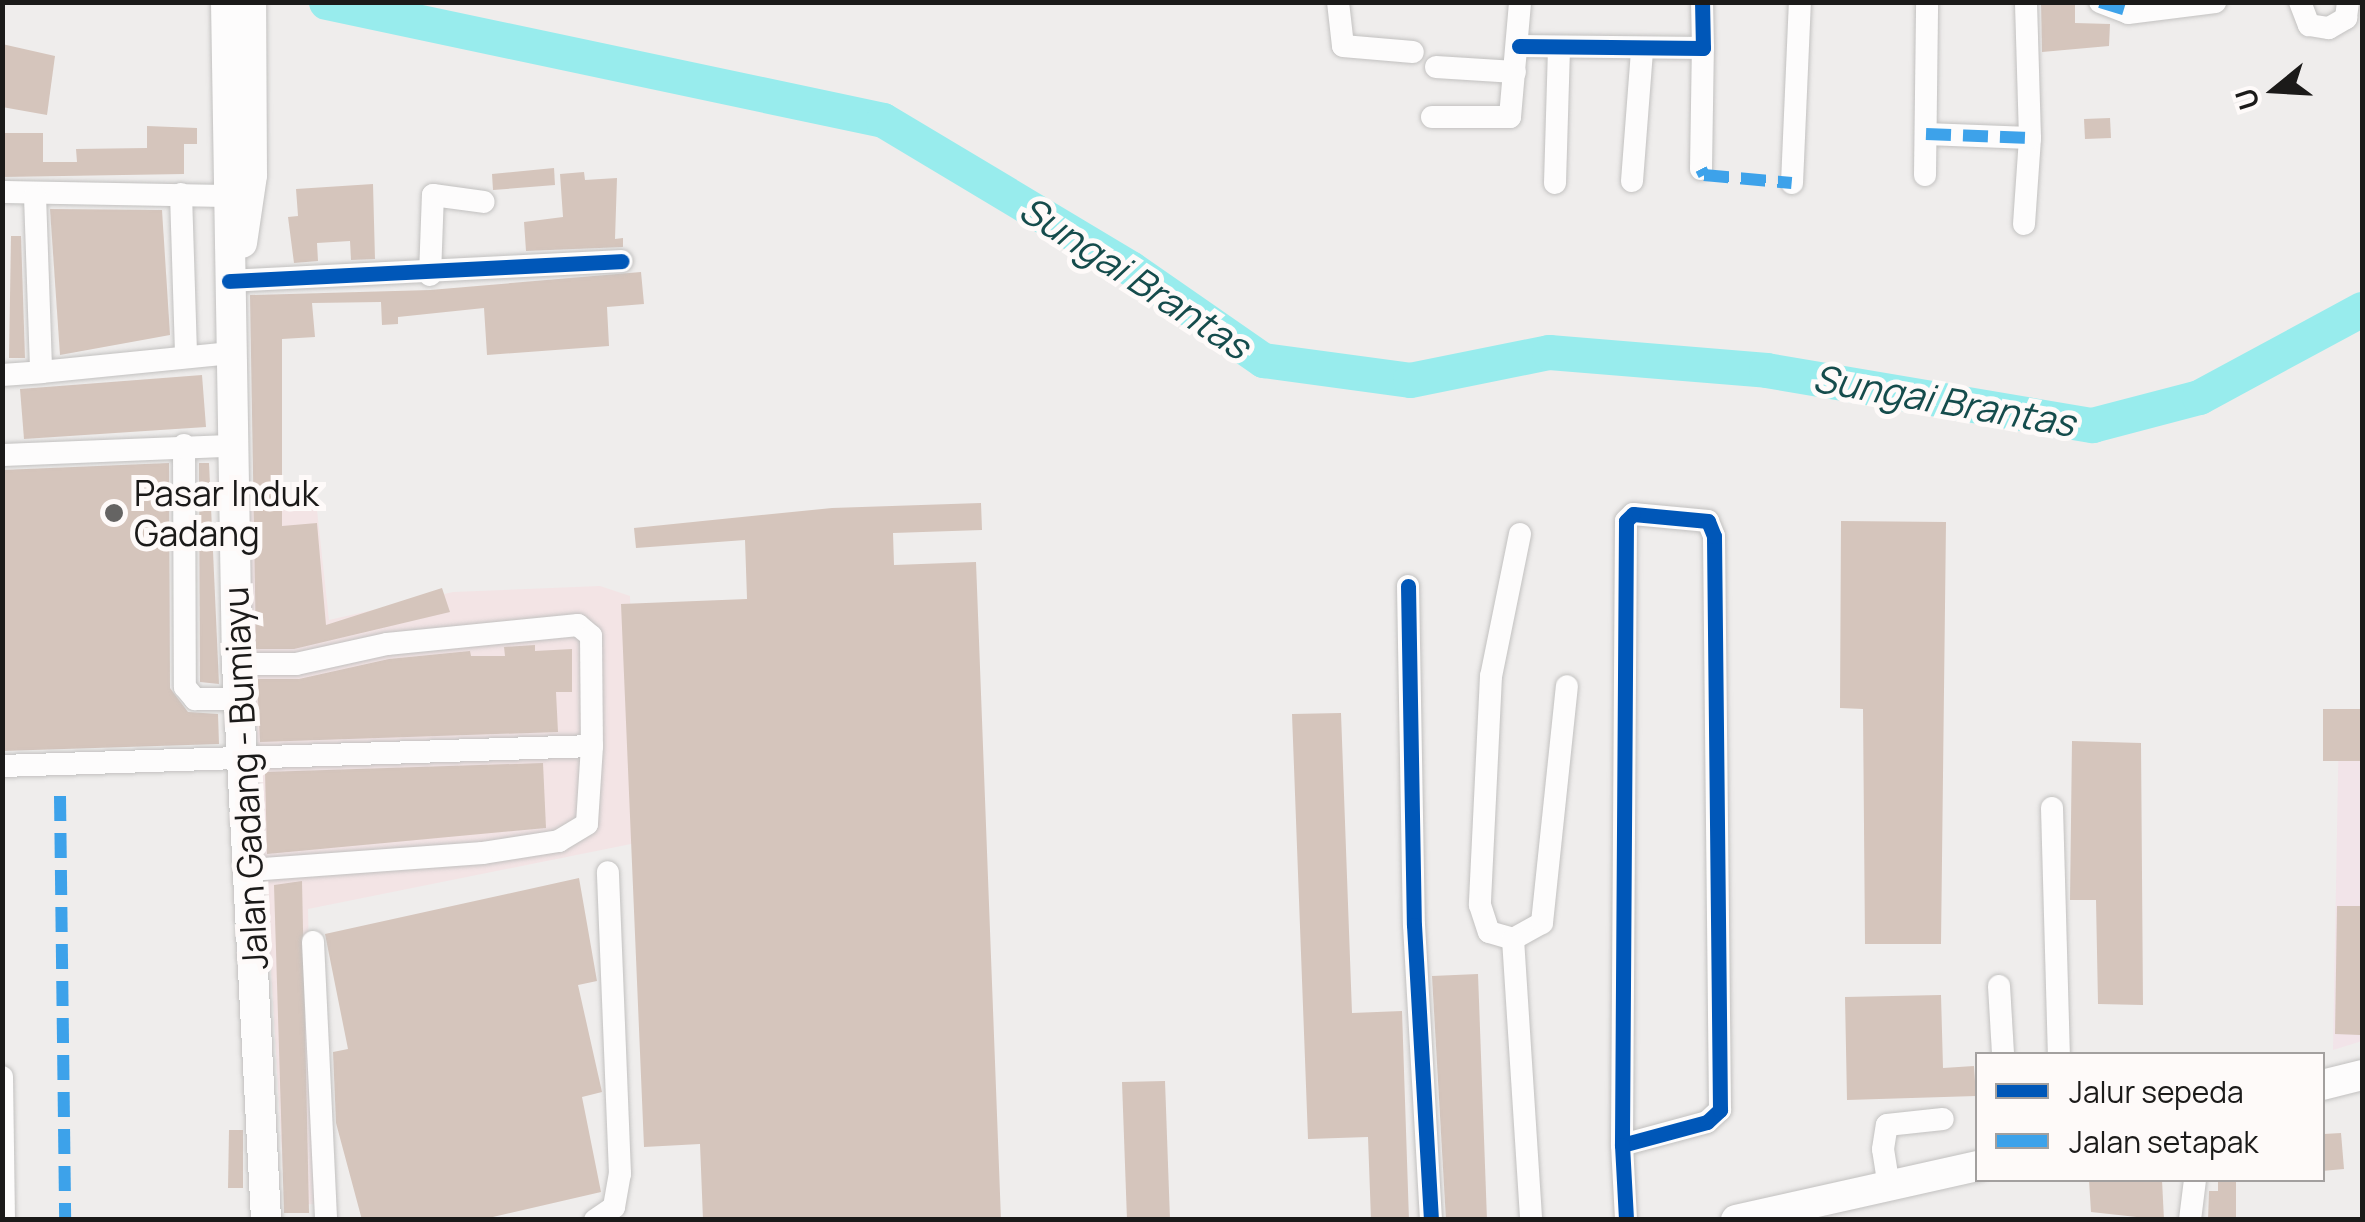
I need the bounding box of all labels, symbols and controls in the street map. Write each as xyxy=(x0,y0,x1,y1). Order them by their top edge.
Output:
north arrow xyxy=(2225,40,2325,140)
text: U xyxy=(2225,84,2268,115)
water label: Sungai Brantas xyxy=(1012,186,1258,368)
water label: Sungai Brantas xyxy=(1810,355,2078,445)
place label: Pasar Induk Gadang xyxy=(134,472,319,554)
marker: Pasar Induk Gadang xyxy=(103,502,125,524)
street label: Jalan Gadang - Bumiayu xyxy=(214,586,276,970)
legend xyxy=(1975,1052,2325,1182)
text: Jalur sepeda xyxy=(2069,1071,2244,1112)
text: Jalan setapak xyxy=(2069,1121,2258,1162)

